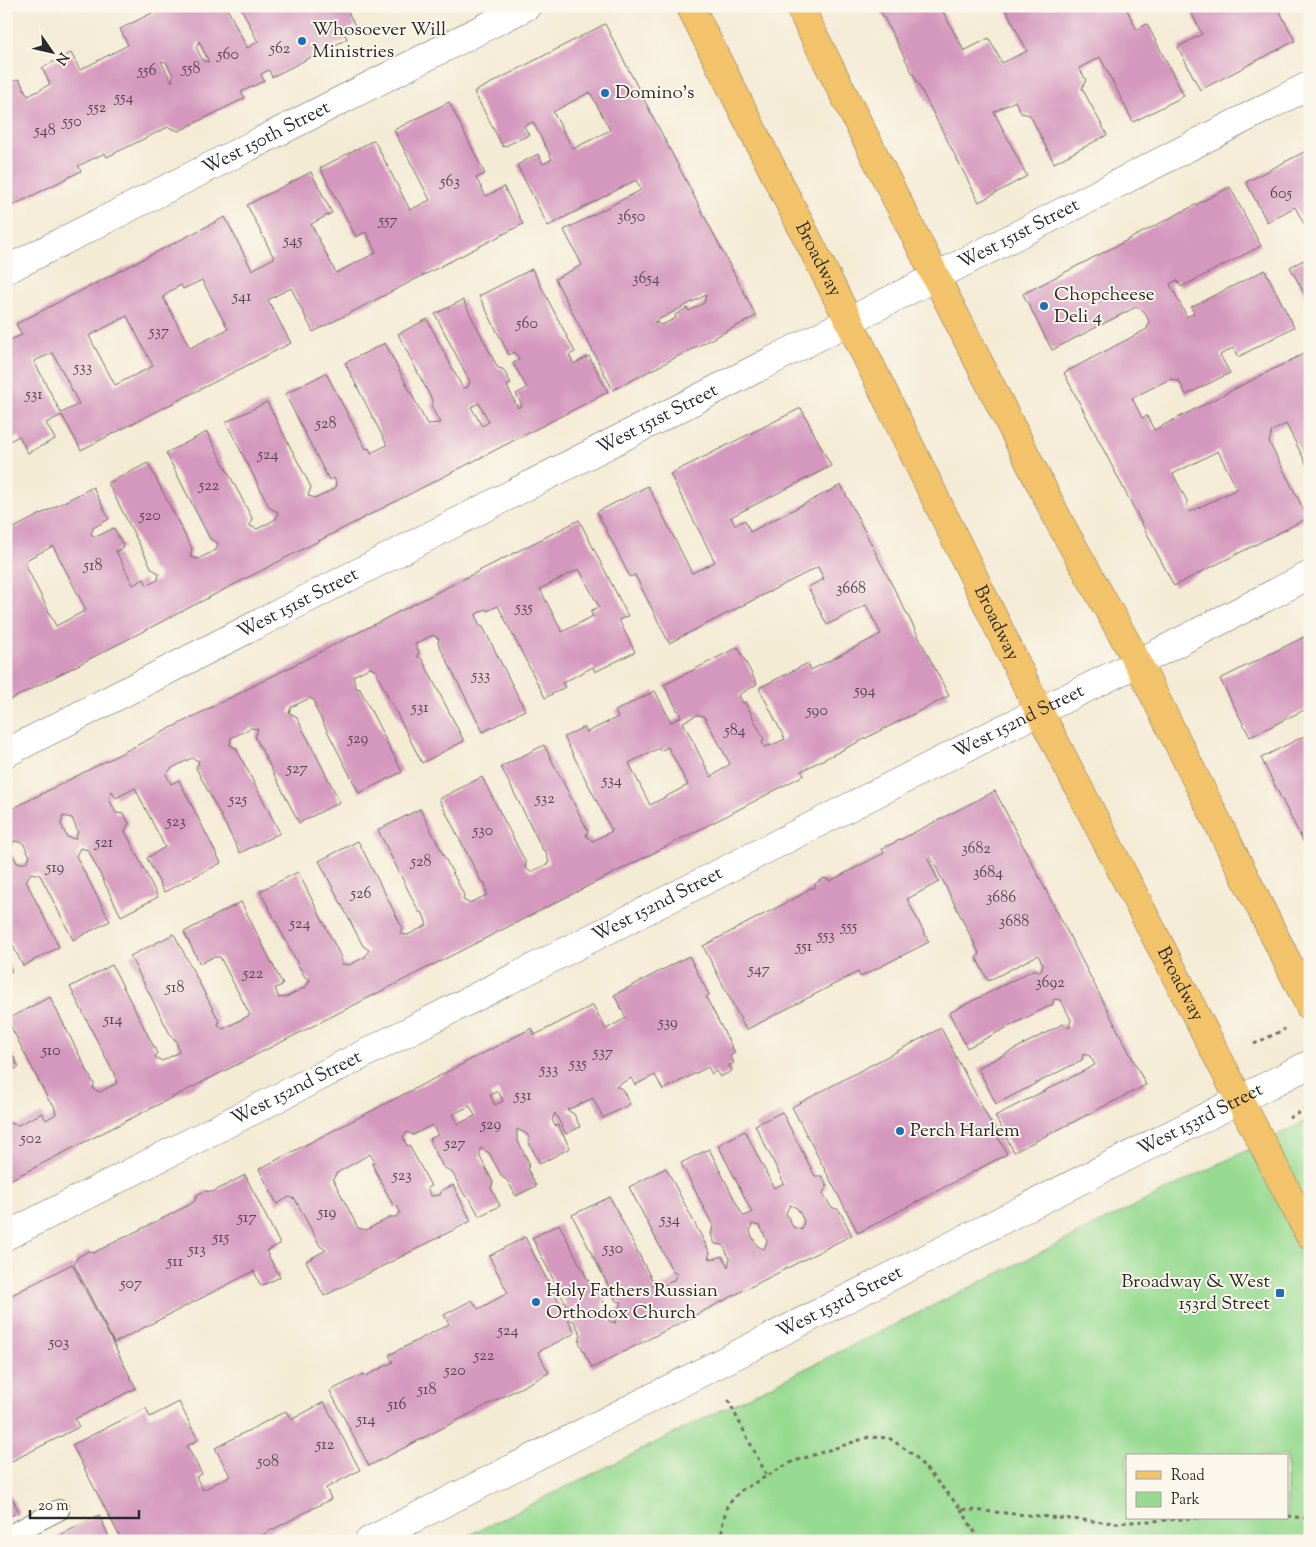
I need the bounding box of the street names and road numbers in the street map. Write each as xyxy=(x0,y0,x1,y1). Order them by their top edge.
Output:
street label: West 150th Street xyxy=(198,94,335,182)
street label: West 151st Street xyxy=(954,192,1084,276)
street label: Broadway xyxy=(788,217,848,302)
street label: West 151st Street xyxy=(592,377,723,462)
street label: West 151st Street xyxy=(233,561,364,646)
street label: Broadway xyxy=(966,581,1026,666)
street label: West 152nd Street xyxy=(949,678,1089,765)
street label: West 152nd Street xyxy=(588,860,728,949)
street label: Broadway xyxy=(1149,942,1211,1027)
street label: West 152nd Street xyxy=(227,1044,367,1133)
street label: West 153rd Street xyxy=(1133,1076,1268,1163)
street label: West 153rd Street xyxy=(772,1259,908,1345)

